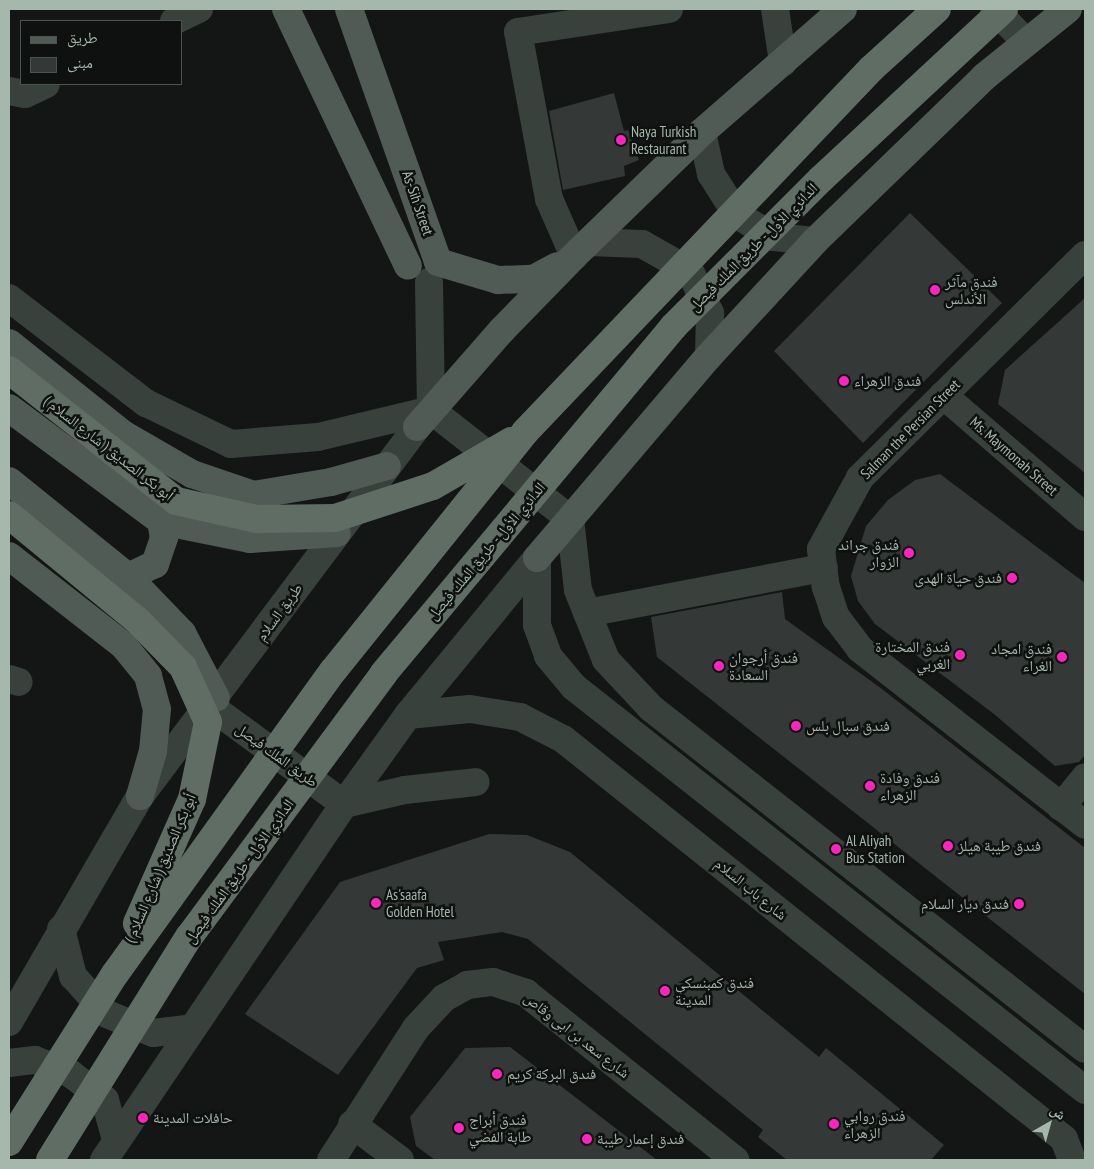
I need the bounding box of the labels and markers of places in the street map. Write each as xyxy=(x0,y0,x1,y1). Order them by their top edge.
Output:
place label: Naya Turkish Restaurant xyxy=(631,122,697,157)
marker: Naya Turkish Restaurant xyxy=(615,134,627,146)
place label: فندق مآثر الأندلس xyxy=(945,272,998,307)
marker: فندق مآثر الأندلس xyxy=(929,284,941,296)
place label: فندق الزهراء xyxy=(854,372,921,390)
marker: فندق الزهراء xyxy=(838,375,850,387)
place label: فندق جراند الزوار xyxy=(838,535,899,570)
marker: فندق جراند الزوار xyxy=(903,547,915,559)
place label: فندق حياة الهدى xyxy=(914,569,1002,587)
marker: فندق حياة الهدى xyxy=(1006,572,1018,584)
place label: فندق المختارة الغربي xyxy=(875,637,950,672)
place label: فندق امجاد الغراء xyxy=(991,639,1052,674)
place label: فندق أرجوان السعادة xyxy=(729,648,798,683)
marker: فندق المختارة الغربي xyxy=(954,649,966,661)
marker: فندق امجاد الغراء xyxy=(1056,651,1068,663)
marker: فندق أرجوان السعادة xyxy=(713,660,725,672)
place label: فندق سبال بلس xyxy=(806,717,890,735)
marker: فندق سبال بلس xyxy=(790,720,802,732)
place label: فندق وفادة الزهراء xyxy=(880,768,940,803)
marker: فندق وفادة الزهراء xyxy=(864,780,876,792)
place label: Al Aliyah Bus Station xyxy=(846,831,905,866)
place label: فندق طيبة هيلز xyxy=(958,837,1041,855)
marker: فندق طيبة هيلز xyxy=(942,840,954,852)
marker: Al Aliyah Bus Station xyxy=(830,843,842,855)
place label: As'saafa Golden Hotel xyxy=(386,885,454,920)
place label: فندق ديار السلام xyxy=(921,895,1009,913)
marker: As'saafa Golden Hotel xyxy=(370,897,382,909)
marker: فندق ديار السلام xyxy=(1013,898,1025,910)
place label: فندق كمبنسكي المدينة xyxy=(675,973,754,1008)
marker: فندق كمبنسكي المدينة xyxy=(659,985,671,997)
place label: فندق البركة كريم xyxy=(507,1065,596,1083)
marker: فندق البركة كريم xyxy=(491,1068,503,1080)
place label: فندق روابي الزهراء xyxy=(844,1106,905,1141)
place label: حافلات المدينة xyxy=(153,1109,233,1127)
place label: فندق أبراج طابة الفضي xyxy=(469,1110,531,1145)
marker: حافلات المدينة xyxy=(137,1112,149,1124)
marker: فندق روابي الزهراء xyxy=(828,1118,840,1130)
marker: فندق أبراج طابة الفضي xyxy=(453,1122,465,1134)
place label: فندق إعمار طيبة xyxy=(597,1130,684,1148)
marker: فندق إعمار طيبة xyxy=(581,1133,593,1145)

